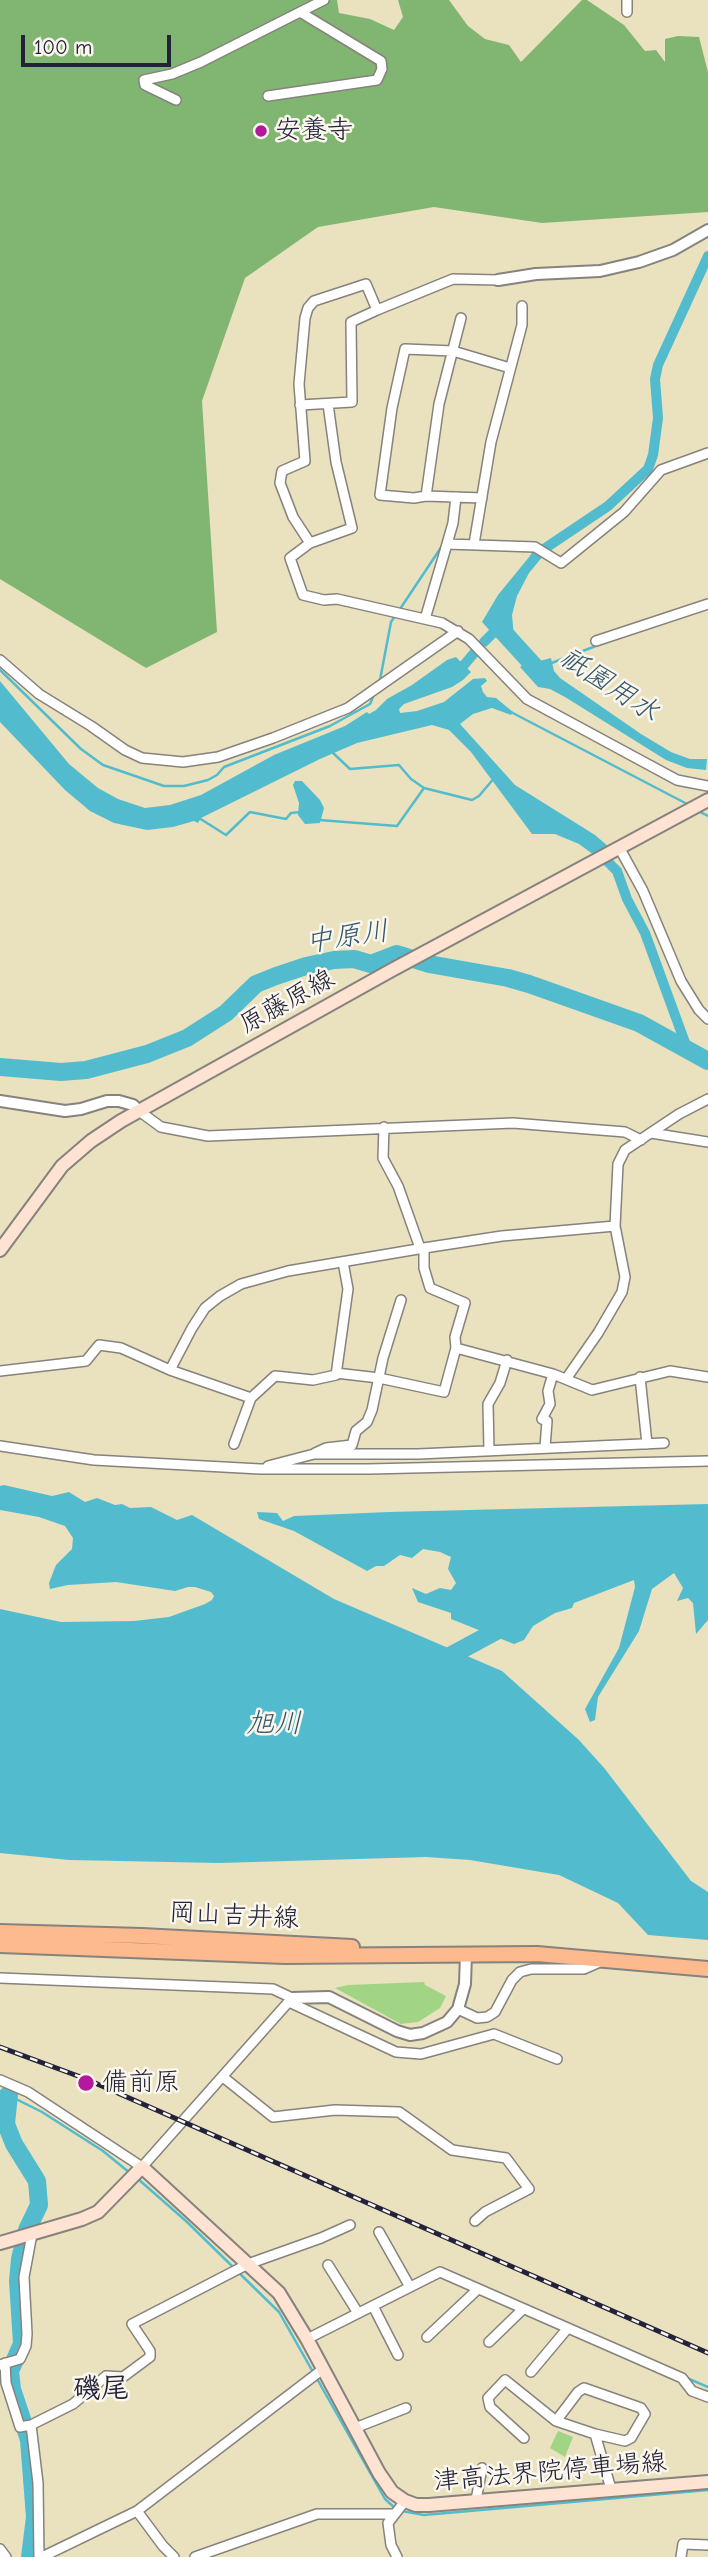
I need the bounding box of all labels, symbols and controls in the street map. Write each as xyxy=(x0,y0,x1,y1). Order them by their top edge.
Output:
scale bar xyxy=(24,21,175,65)
text: 100 m xyxy=(34,35,92,59)
place label: 安養寺 xyxy=(275,115,353,147)
marker: 安養寺 xyxy=(253,123,269,139)
water label: 祇園用水 xyxy=(553,640,665,730)
water label: 中原川 xyxy=(303,915,391,959)
street label: 原藤原線 xyxy=(234,963,340,1041)
water label: 旭川 xyxy=(246,1707,302,1741)
street label: 岡山吉井線 xyxy=(168,1897,300,1935)
place label: 備前原 xyxy=(102,2067,180,2099)
marker: 備前原 xyxy=(76,2073,96,2093)
district label: 磯尾 xyxy=(73,2372,129,2406)
street label: 津高法界院停車場線 xyxy=(432,2446,668,2498)

